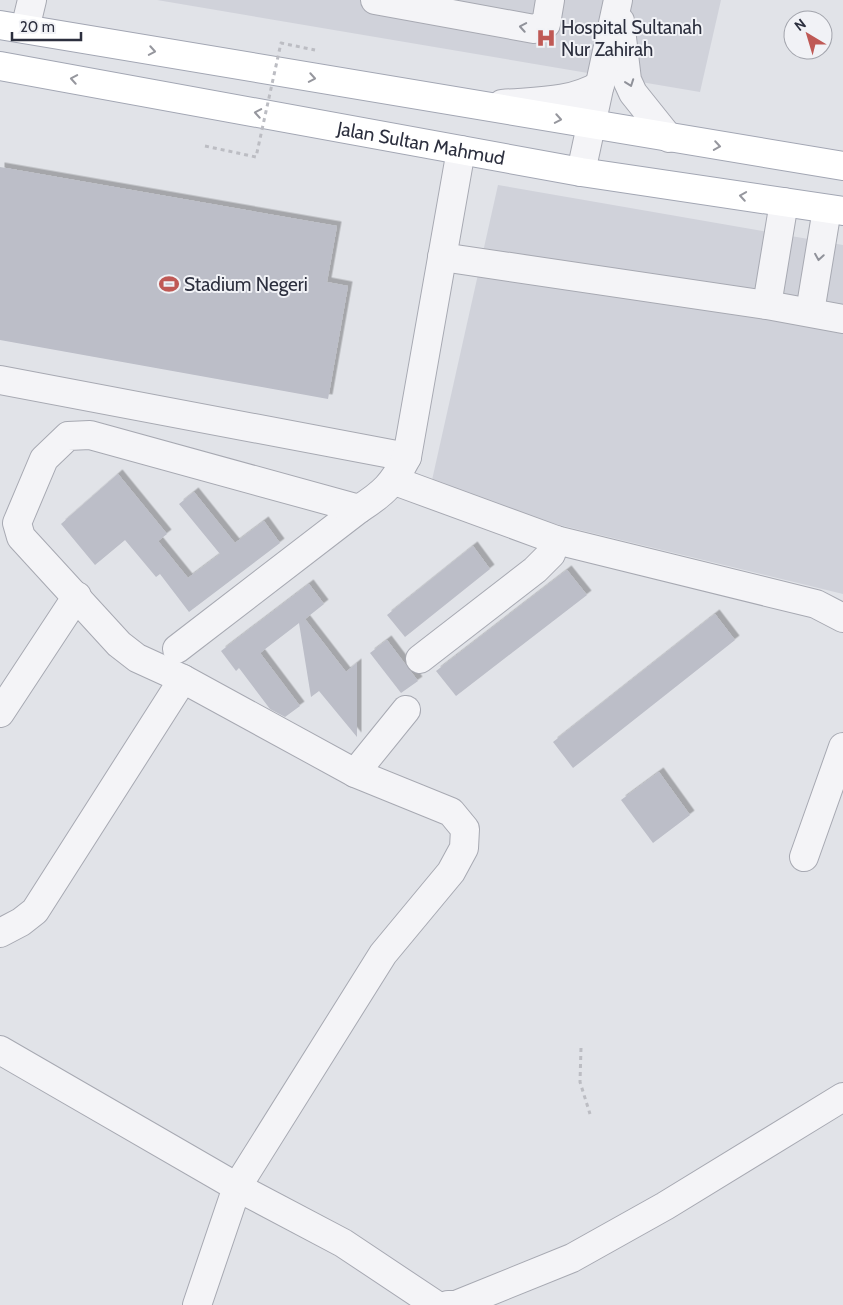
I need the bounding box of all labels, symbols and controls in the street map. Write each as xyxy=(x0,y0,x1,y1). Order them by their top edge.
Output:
scale bar xyxy=(12,10,81,42)
north arrow xyxy=(783,10,833,60)
text: N xyxy=(791,15,809,35)
place label: Hospital Sultanah Nur Zahirah xyxy=(561,16,702,61)
text: 20 m xyxy=(20,18,55,36)
one-way arrow xyxy=(518,22,527,33)
hospital icon: Hospital Sultanah Nur Zahirah xyxy=(535,27,557,49)
one-way arrow xyxy=(147,45,156,55)
one-way arrow xyxy=(307,72,316,82)
one-way arrow xyxy=(69,74,78,85)
one-way arrow xyxy=(624,78,634,87)
one-way arrow xyxy=(253,108,262,118)
one-way arrow xyxy=(554,114,563,124)
street label: Jalan Sultan Mahmud xyxy=(334,116,507,169)
one-way arrow xyxy=(712,140,721,150)
one-way arrow xyxy=(739,191,747,202)
one-way arrow xyxy=(815,252,825,261)
sports icon: Stadium Negeri xyxy=(158,273,180,295)
place label: Stadium Negeri xyxy=(184,273,308,296)

